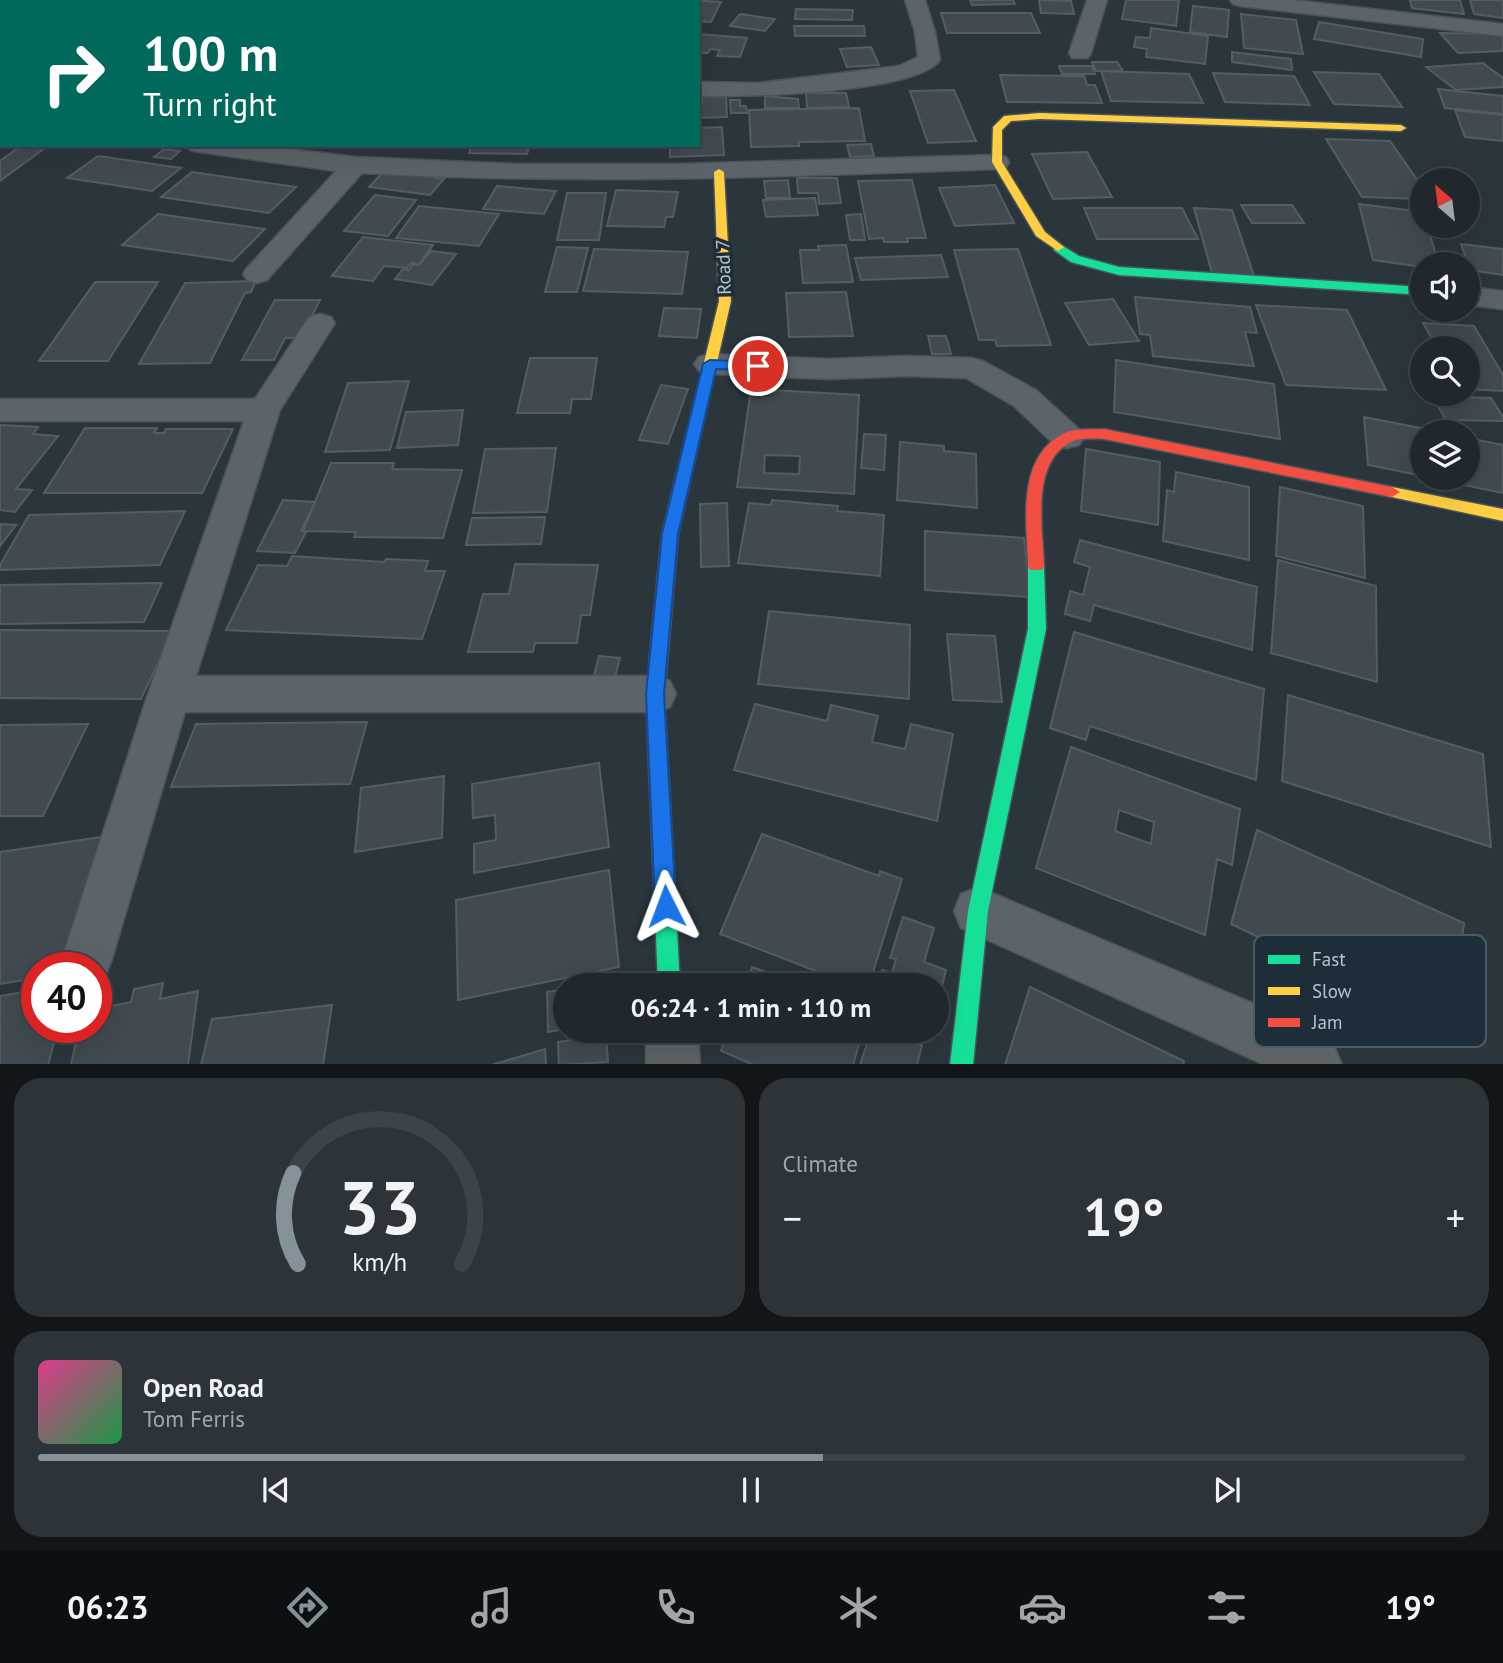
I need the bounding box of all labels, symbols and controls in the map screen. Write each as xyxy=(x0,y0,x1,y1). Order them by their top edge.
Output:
text: 100 m xyxy=(143,21,278,85)
icon: right xyxy=(28,28,119,119)
text: Turn right xyxy=(143,83,277,125)
north arrow xyxy=(1410,168,1480,238)
map controls xyxy=(1410,168,1480,490)
street label: Road 7 xyxy=(710,239,736,295)
button: sound xyxy=(1410,252,1480,322)
pin xyxy=(728,336,788,396)
button: search xyxy=(1410,336,1480,406)
icon: arrive xyxy=(739,347,777,385)
button: layers xyxy=(1410,420,1480,490)
position arrow xyxy=(629,869,703,943)
legend xyxy=(1254,935,1486,1047)
text: Fast xyxy=(1312,947,1346,971)
speed limit sign: 40 xyxy=(21,952,112,1043)
text: Slow xyxy=(1312,979,1352,1003)
text: 06:24 · 1 min · 110 m xyxy=(631,991,871,1024)
text: Jam xyxy=(1311,1010,1342,1034)
text: Climate xyxy=(783,1149,858,1178)
text: 33 xyxy=(338,1160,421,1254)
text: 19° xyxy=(1083,1183,1165,1250)
text: − xyxy=(783,1193,802,1242)
text: + xyxy=(1446,1193,1465,1242)
text: km/h xyxy=(352,1245,407,1277)
text: Open Road xyxy=(143,1371,264,1404)
text: Tom Ferris xyxy=(143,1404,245,1433)
icon: previous xyxy=(257,1471,295,1509)
icon: pause xyxy=(732,1471,770,1509)
icon: next xyxy=(1208,1471,1246,1509)
icon: directions xyxy=(283,1583,332,1632)
icon: music xyxy=(467,1583,516,1632)
icon: phone xyxy=(651,1583,700,1632)
icon: climate xyxy=(834,1583,883,1632)
icon: car xyxy=(1018,1583,1067,1632)
icon: filters xyxy=(1202,1583,1251,1632)
text: 06:23 xyxy=(67,1586,149,1628)
text: 19° xyxy=(1385,1586,1436,1628)

